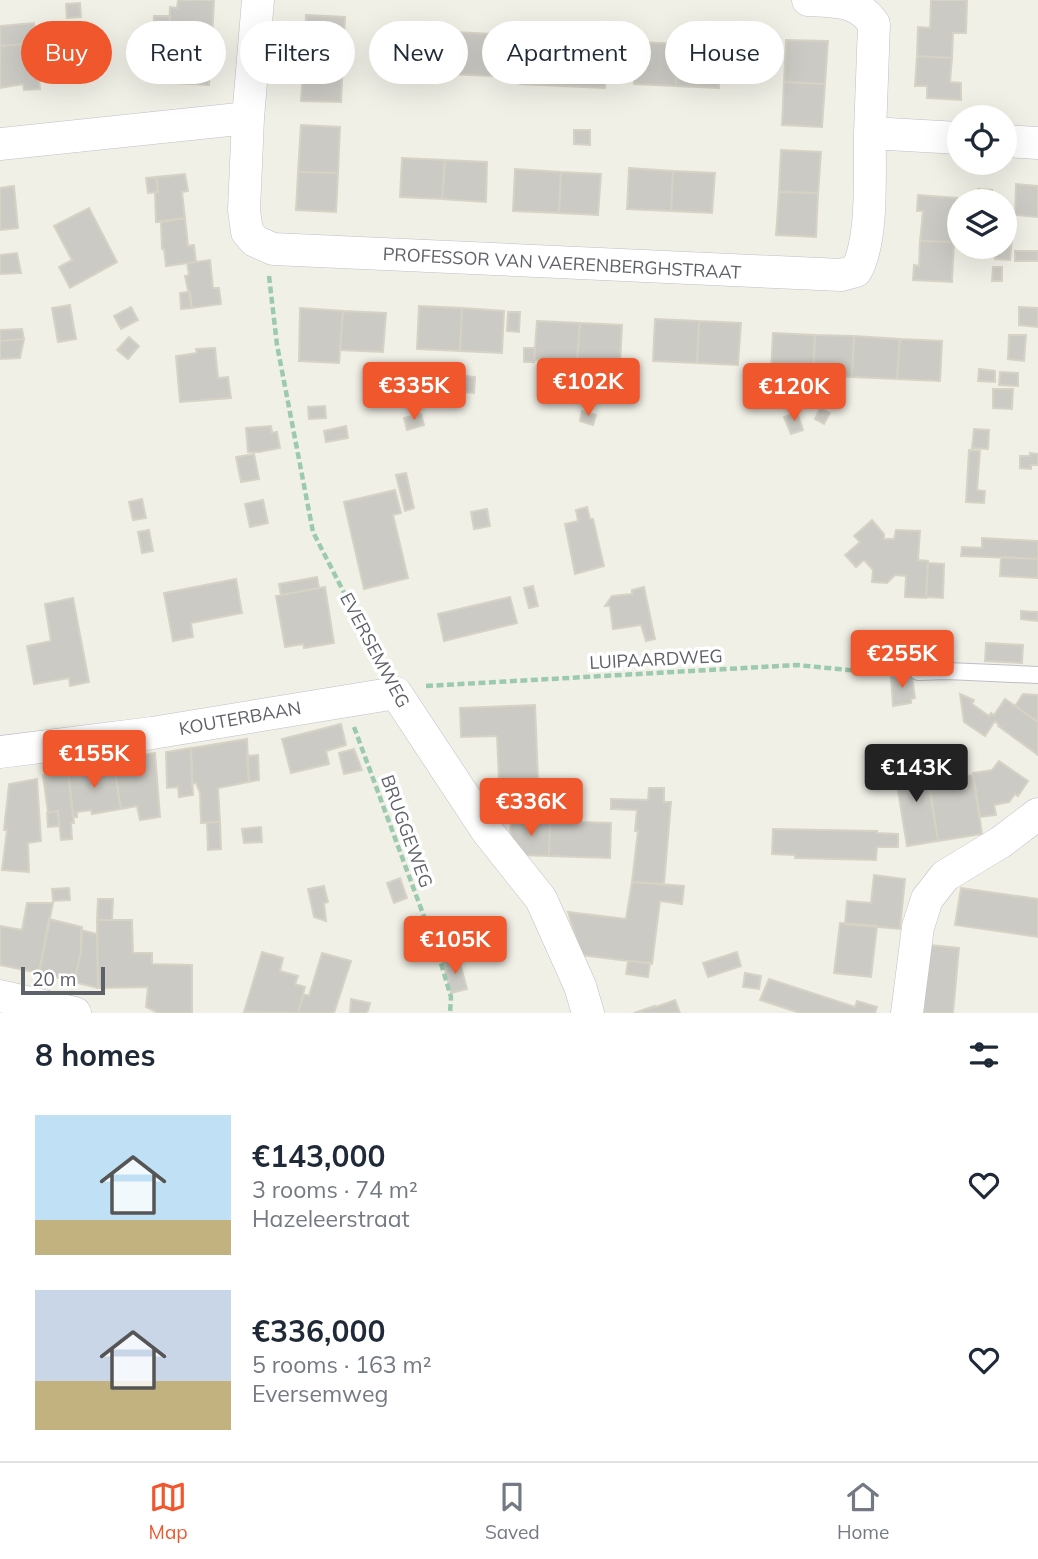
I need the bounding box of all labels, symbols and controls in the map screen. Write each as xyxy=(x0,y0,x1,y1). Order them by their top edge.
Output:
chip: Buy xyxy=(21,21,112,84)
chip: Rent xyxy=(126,21,226,84)
chip: Filters xyxy=(240,21,355,84)
chip: New xyxy=(369,21,468,84)
chip: Apartment xyxy=(482,21,651,84)
chip: House xyxy=(665,21,784,84)
map controls xyxy=(947,105,1017,259)
button: locate xyxy=(947,105,1017,175)
button: layers xyxy=(947,189,1017,259)
street label: PROFESSOR VAN VAERENBERGHSTRAAT xyxy=(382,242,742,284)
pin: €102K xyxy=(539,358,637,418)
pin: €335K xyxy=(365,362,463,422)
pin: €120K xyxy=(745,364,843,423)
text: €102K xyxy=(553,366,623,395)
text: €335K xyxy=(379,370,449,399)
text: €120K xyxy=(759,371,829,400)
street label: EVERSEMWEG xyxy=(335,589,415,711)
pin: €255K xyxy=(853,630,951,690)
text: €255K xyxy=(867,638,937,667)
street label: LUIPAARDWEG xyxy=(589,644,723,674)
street label: KOUTERBAAN xyxy=(177,696,303,740)
pin: €155K xyxy=(45,730,143,790)
text: €155K xyxy=(59,738,129,767)
pin: €143K xyxy=(867,744,965,804)
text: €143K xyxy=(881,752,951,781)
street label: BRUGGEWEG xyxy=(376,771,438,891)
pin: €336K xyxy=(482,778,580,838)
text: €336K xyxy=(496,786,566,815)
pin: €105K xyxy=(406,916,504,976)
text: €105K xyxy=(420,924,490,953)
scale bar xyxy=(21,964,105,996)
text: 20 m xyxy=(32,967,76,991)
text: 8 homes xyxy=(35,1036,156,1074)
icon: filters xyxy=(965,1036,1003,1074)
text: €143,000 xyxy=(252,1137,385,1175)
icon: home xyxy=(91,1143,175,1227)
icon: heart xyxy=(965,1166,1003,1204)
text: 3 rooms · 74 m² xyxy=(252,1175,418,1204)
text: Hazeleerstraat xyxy=(252,1204,410,1233)
text: €336,000 xyxy=(252,1312,385,1350)
icon: home xyxy=(91,1318,175,1402)
icon: heart xyxy=(965,1341,1003,1379)
text: 5 rooms · 163 m² xyxy=(252,1350,432,1379)
text: Eversemweg xyxy=(252,1379,388,1408)
tab: Map xyxy=(149,1478,188,1544)
tab: Saved xyxy=(485,1478,540,1544)
tab: Home xyxy=(837,1478,889,1544)

